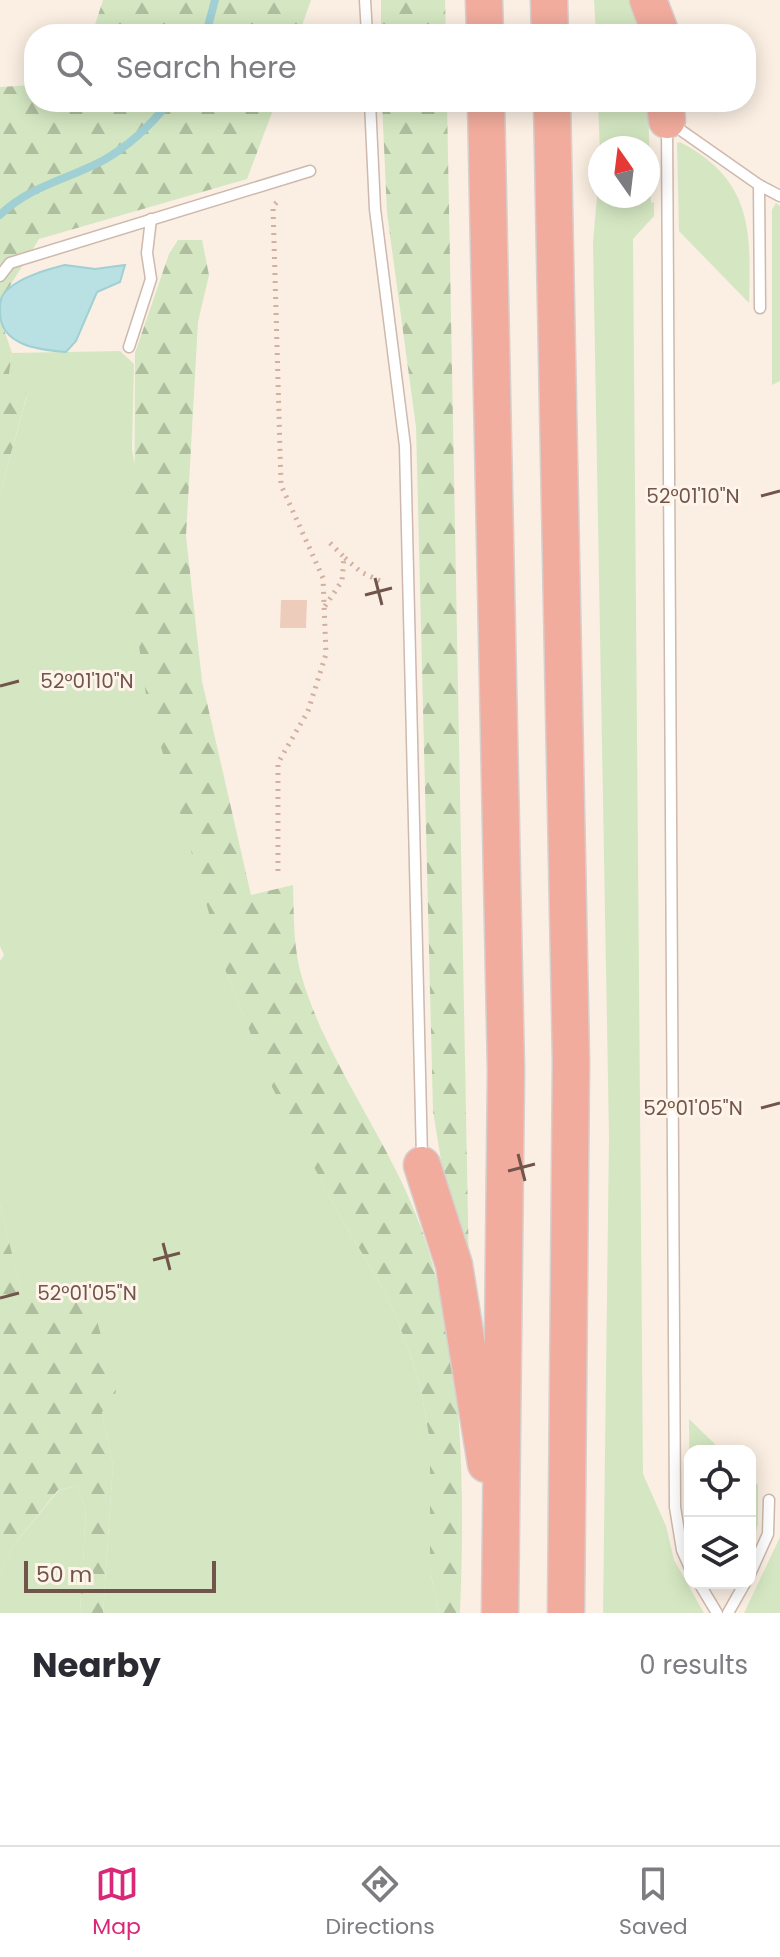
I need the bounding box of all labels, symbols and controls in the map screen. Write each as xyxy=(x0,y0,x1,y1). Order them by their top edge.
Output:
search box xyxy=(24,24,756,112)
icon: search xyxy=(52,46,96,90)
text: Search here xyxy=(116,46,297,89)
north arrow xyxy=(588,136,660,208)
text: 52°01'10"N xyxy=(646,482,740,510)
text: 52°01'10"N xyxy=(40,667,134,695)
text: 52°01'05"N xyxy=(643,1094,743,1122)
text: 52°01'05"N xyxy=(37,1279,137,1307)
map controls xyxy=(684,1445,756,1589)
button: locate xyxy=(684,1445,756,1517)
button: layers xyxy=(684,1517,756,1589)
scale bar xyxy=(24,1557,216,1593)
text: 50 m xyxy=(36,1559,92,1590)
text: Nearby xyxy=(32,1641,161,1689)
text: 0 results xyxy=(639,1647,748,1683)
tab: Map xyxy=(92,1862,141,1943)
tab: Directions xyxy=(325,1862,435,1943)
tab: Saved xyxy=(619,1862,688,1943)

